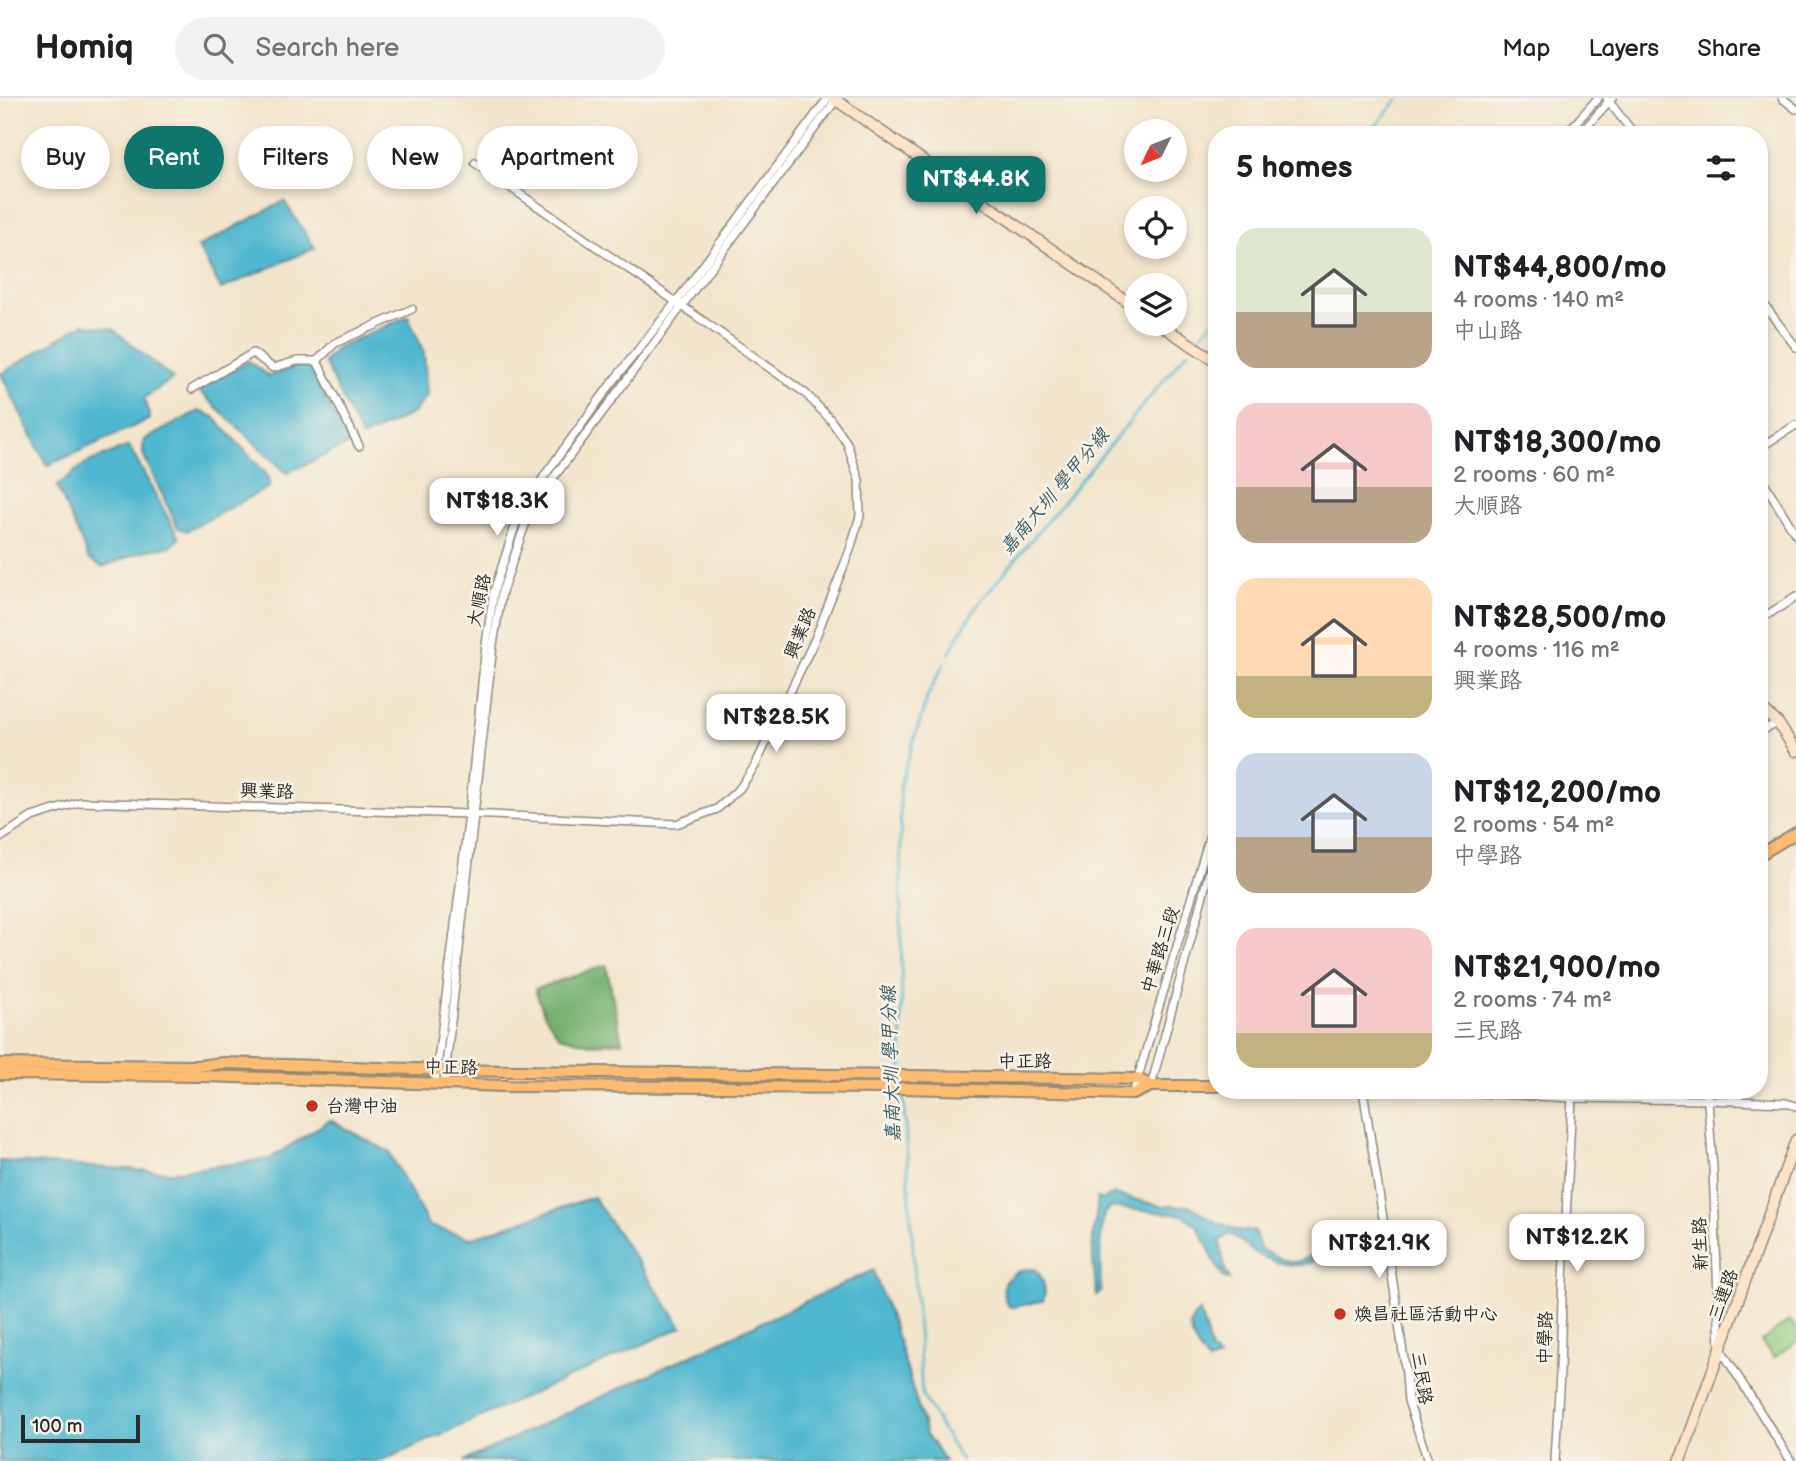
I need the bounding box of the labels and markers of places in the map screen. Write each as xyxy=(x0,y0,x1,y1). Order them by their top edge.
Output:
pin: NT$44.8K xyxy=(904,156,1048,216)
pin: NT$18.3K xyxy=(425,478,569,538)
pin: NT$28.5K xyxy=(704,694,848,754)
place label: 台灣中油 xyxy=(326,1096,398,1117)
marker: 台灣中油 xyxy=(304,1098,320,1114)
pin: NT$12.2K xyxy=(1505,1214,1649,1274)
pin: NT$21.9K xyxy=(1307,1220,1451,1280)
place label: 煥昌社區活動中心 xyxy=(1354,1304,1498,1325)
marker: 煥昌社區活動中心 xyxy=(1332,1306,1348,1322)

